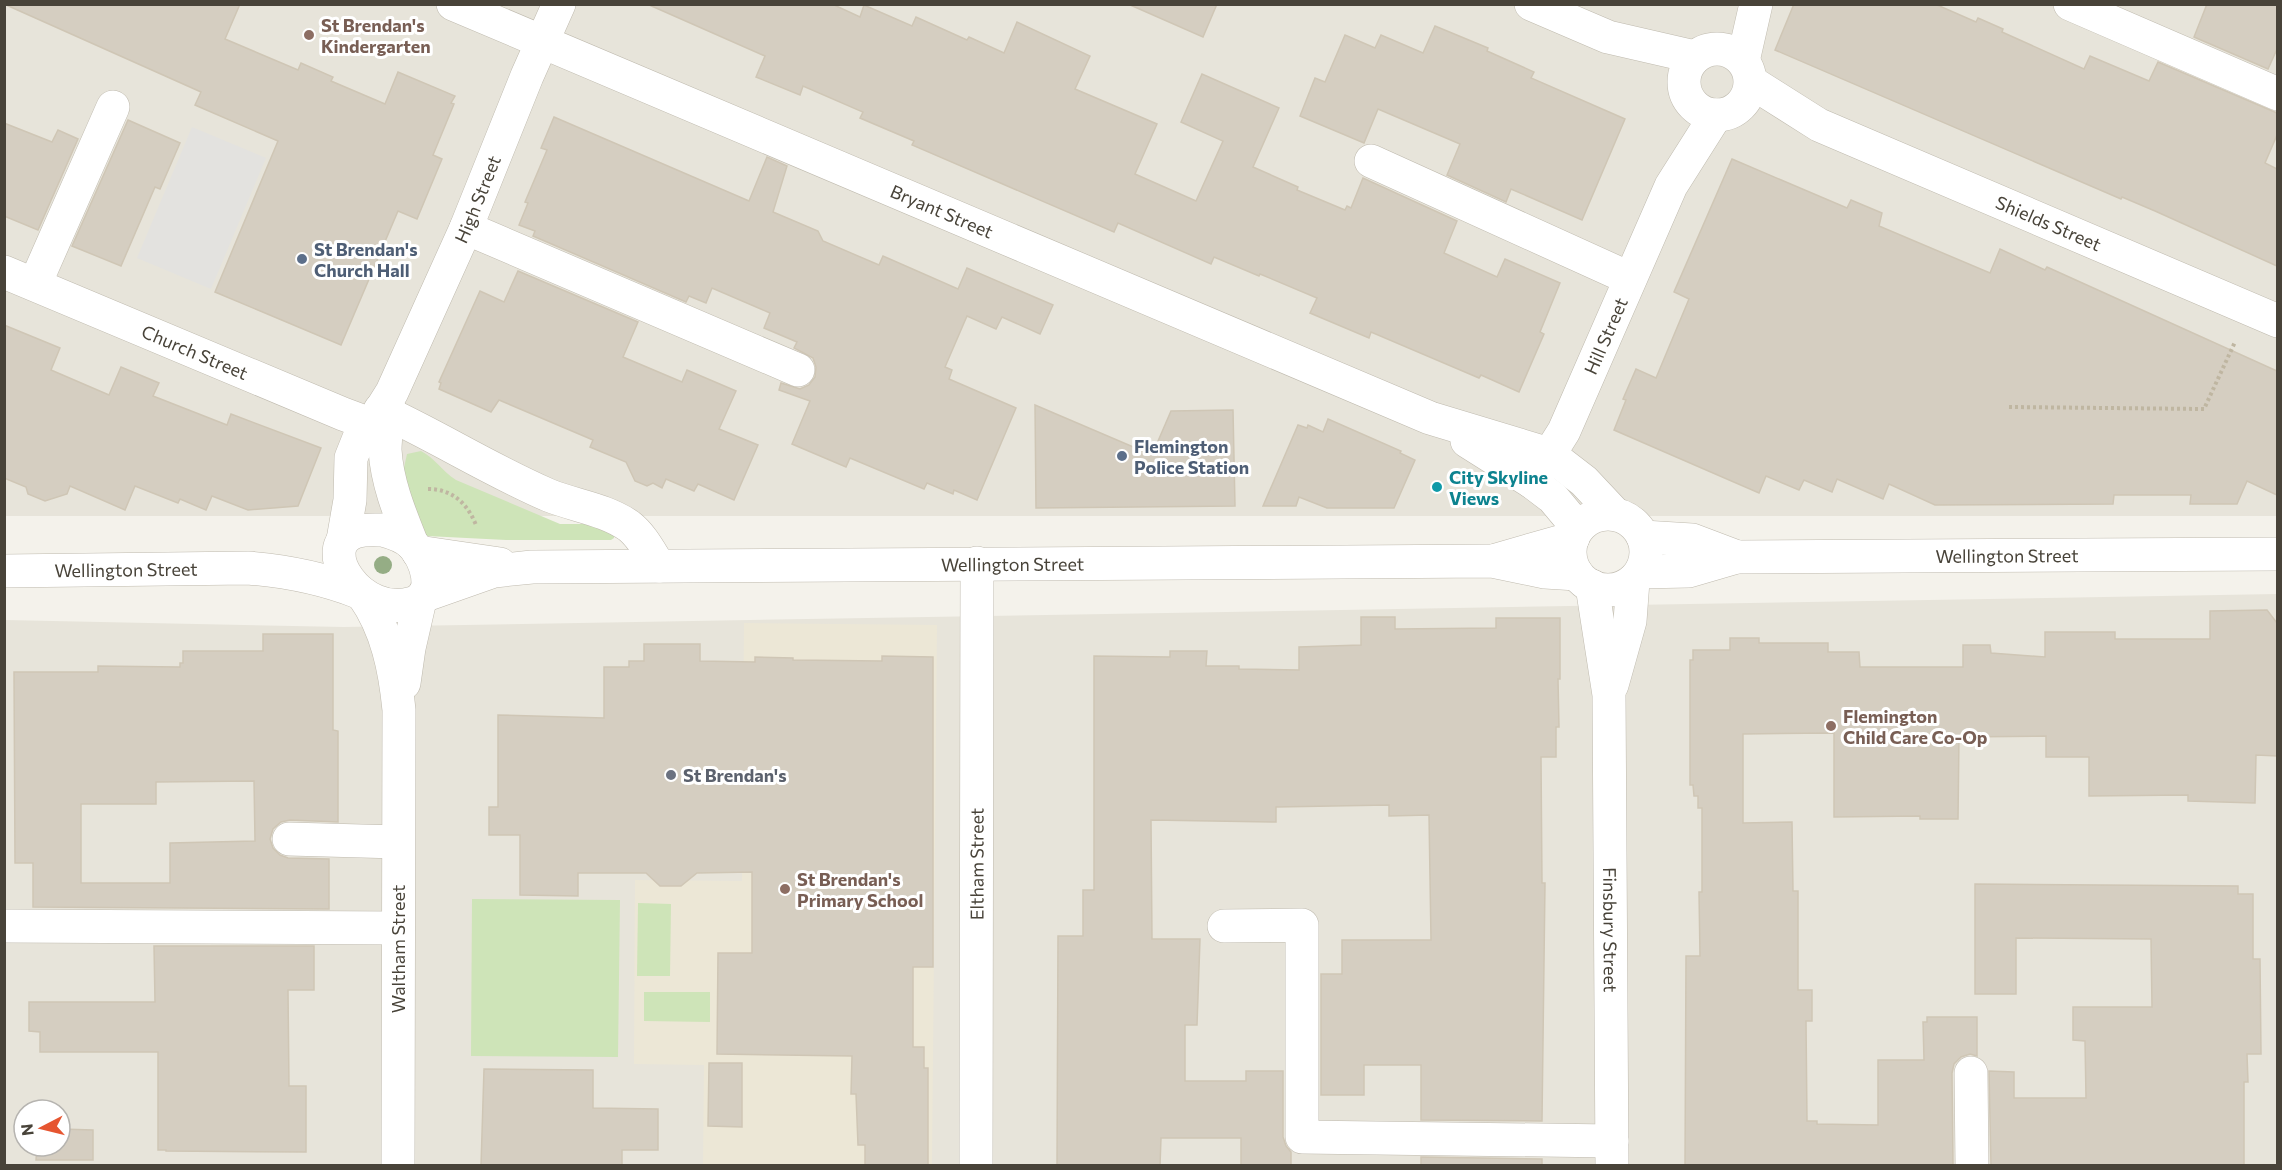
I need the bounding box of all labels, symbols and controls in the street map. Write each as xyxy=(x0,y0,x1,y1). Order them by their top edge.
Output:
place label: St Brendan's Kindergarten xyxy=(321,14,431,57)
marker: St Brendan's Kindergarten xyxy=(302,28,316,42)
street label: High Street xyxy=(450,152,505,246)
street label: Bryant Street xyxy=(887,180,997,243)
street label: Shields Street xyxy=(1992,191,2105,255)
place label: St Brendan's Church Hall xyxy=(314,238,418,281)
marker: St Brendan's Church Hall xyxy=(295,252,309,266)
street label: Hill Street xyxy=(1579,294,1632,378)
street label: Church Street xyxy=(138,320,251,384)
place label: Flemington Police Station xyxy=(1134,435,1249,478)
marker: Flemington Police Station xyxy=(1115,449,1129,463)
place label: City Skyline Views xyxy=(1449,466,1548,509)
marker: City Skyline Views xyxy=(1430,480,1444,494)
street label: Wellington Street xyxy=(1935,544,2079,567)
street label: Wellington Street xyxy=(941,553,1084,575)
street label: Wellington Street xyxy=(54,558,198,581)
place label: Flemington Child Care Co-Op xyxy=(1843,705,1988,748)
marker: Flemington Child Care Co-Op xyxy=(1824,719,1838,733)
place label: St Brendan's xyxy=(683,764,787,786)
marker: St Brendan's xyxy=(664,768,678,782)
street label: Eltham Street xyxy=(965,808,988,920)
street label: Finsbury Street xyxy=(1599,867,1622,992)
place label: St Brendan's Primary School xyxy=(797,868,923,911)
marker: St Brendan's Primary School xyxy=(778,882,792,896)
street label: Waltham Street xyxy=(387,885,409,1013)
north arrow xyxy=(12,1098,72,1158)
text: N xyxy=(16,1123,37,1137)

